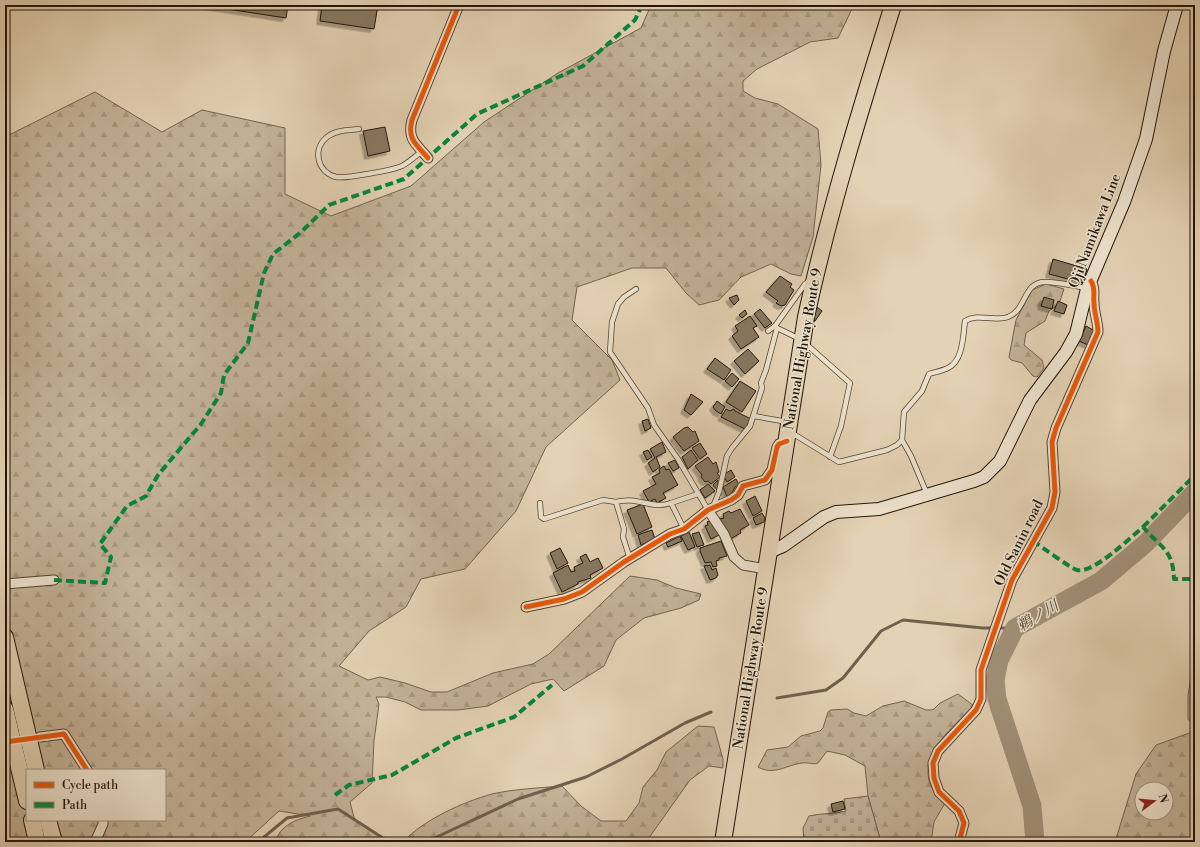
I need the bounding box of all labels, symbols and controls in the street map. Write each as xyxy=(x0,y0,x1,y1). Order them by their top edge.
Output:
street label: Oji Namikawa Line xyxy=(1065,171,1125,291)
street label: National Highway Route 9 xyxy=(780,267,826,431)
street label: Old Sanin road xyxy=(990,497,1048,589)
street label: National Highway Route 9 xyxy=(729,586,773,750)
water label: 鵜ノ川 xyxy=(1014,595,1064,636)
legend xyxy=(26,769,166,821)
text: Cycle path xyxy=(62,778,118,793)
north arrow xyxy=(1134,781,1174,821)
text: N xyxy=(1155,792,1171,805)
text: Path xyxy=(62,798,87,813)

